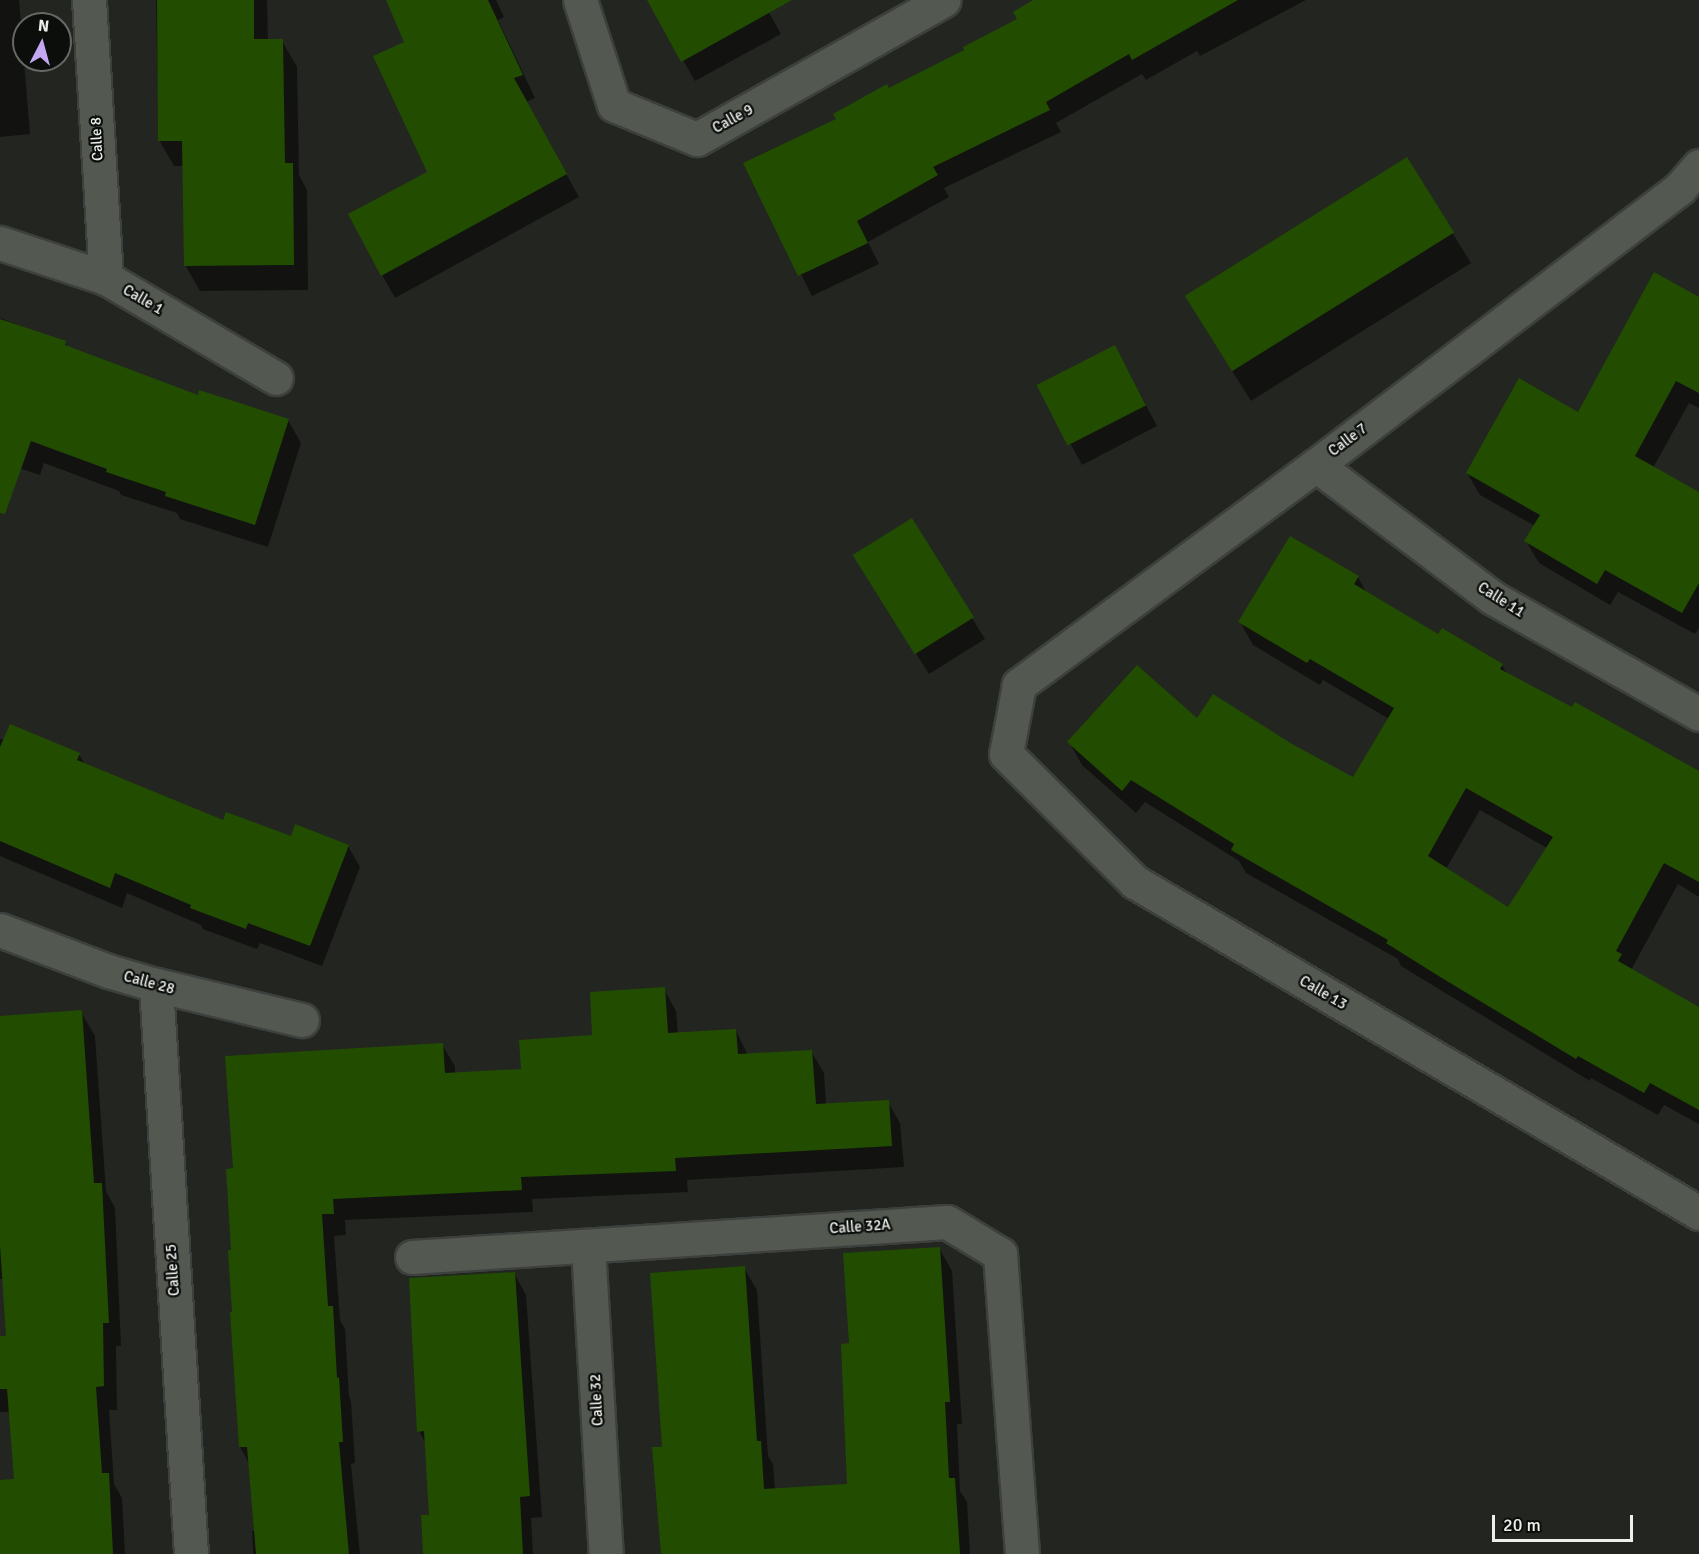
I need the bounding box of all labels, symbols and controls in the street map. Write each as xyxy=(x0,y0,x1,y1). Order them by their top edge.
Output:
north arrow xyxy=(12,12,72,72)
text: N xyxy=(37,16,50,37)
street label: Calle 9 xyxy=(709,100,757,138)
street label: Calle 8 xyxy=(87,117,107,161)
street label: Calle 1 xyxy=(119,281,167,319)
street label: Calle 7 xyxy=(1325,420,1371,460)
street label: Calle 11 xyxy=(1474,579,1528,621)
street label: Calle 28 xyxy=(122,968,176,998)
street label: Calle 13 xyxy=(1296,972,1350,1014)
street label: Calle 32A xyxy=(829,1216,891,1238)
street label: Calle 25 xyxy=(162,1243,184,1297)
street label: Calle 32 xyxy=(587,1374,607,1426)
scale bar xyxy=(1495,1503,1636,1541)
text: 20 m xyxy=(1503,1514,1541,1536)

